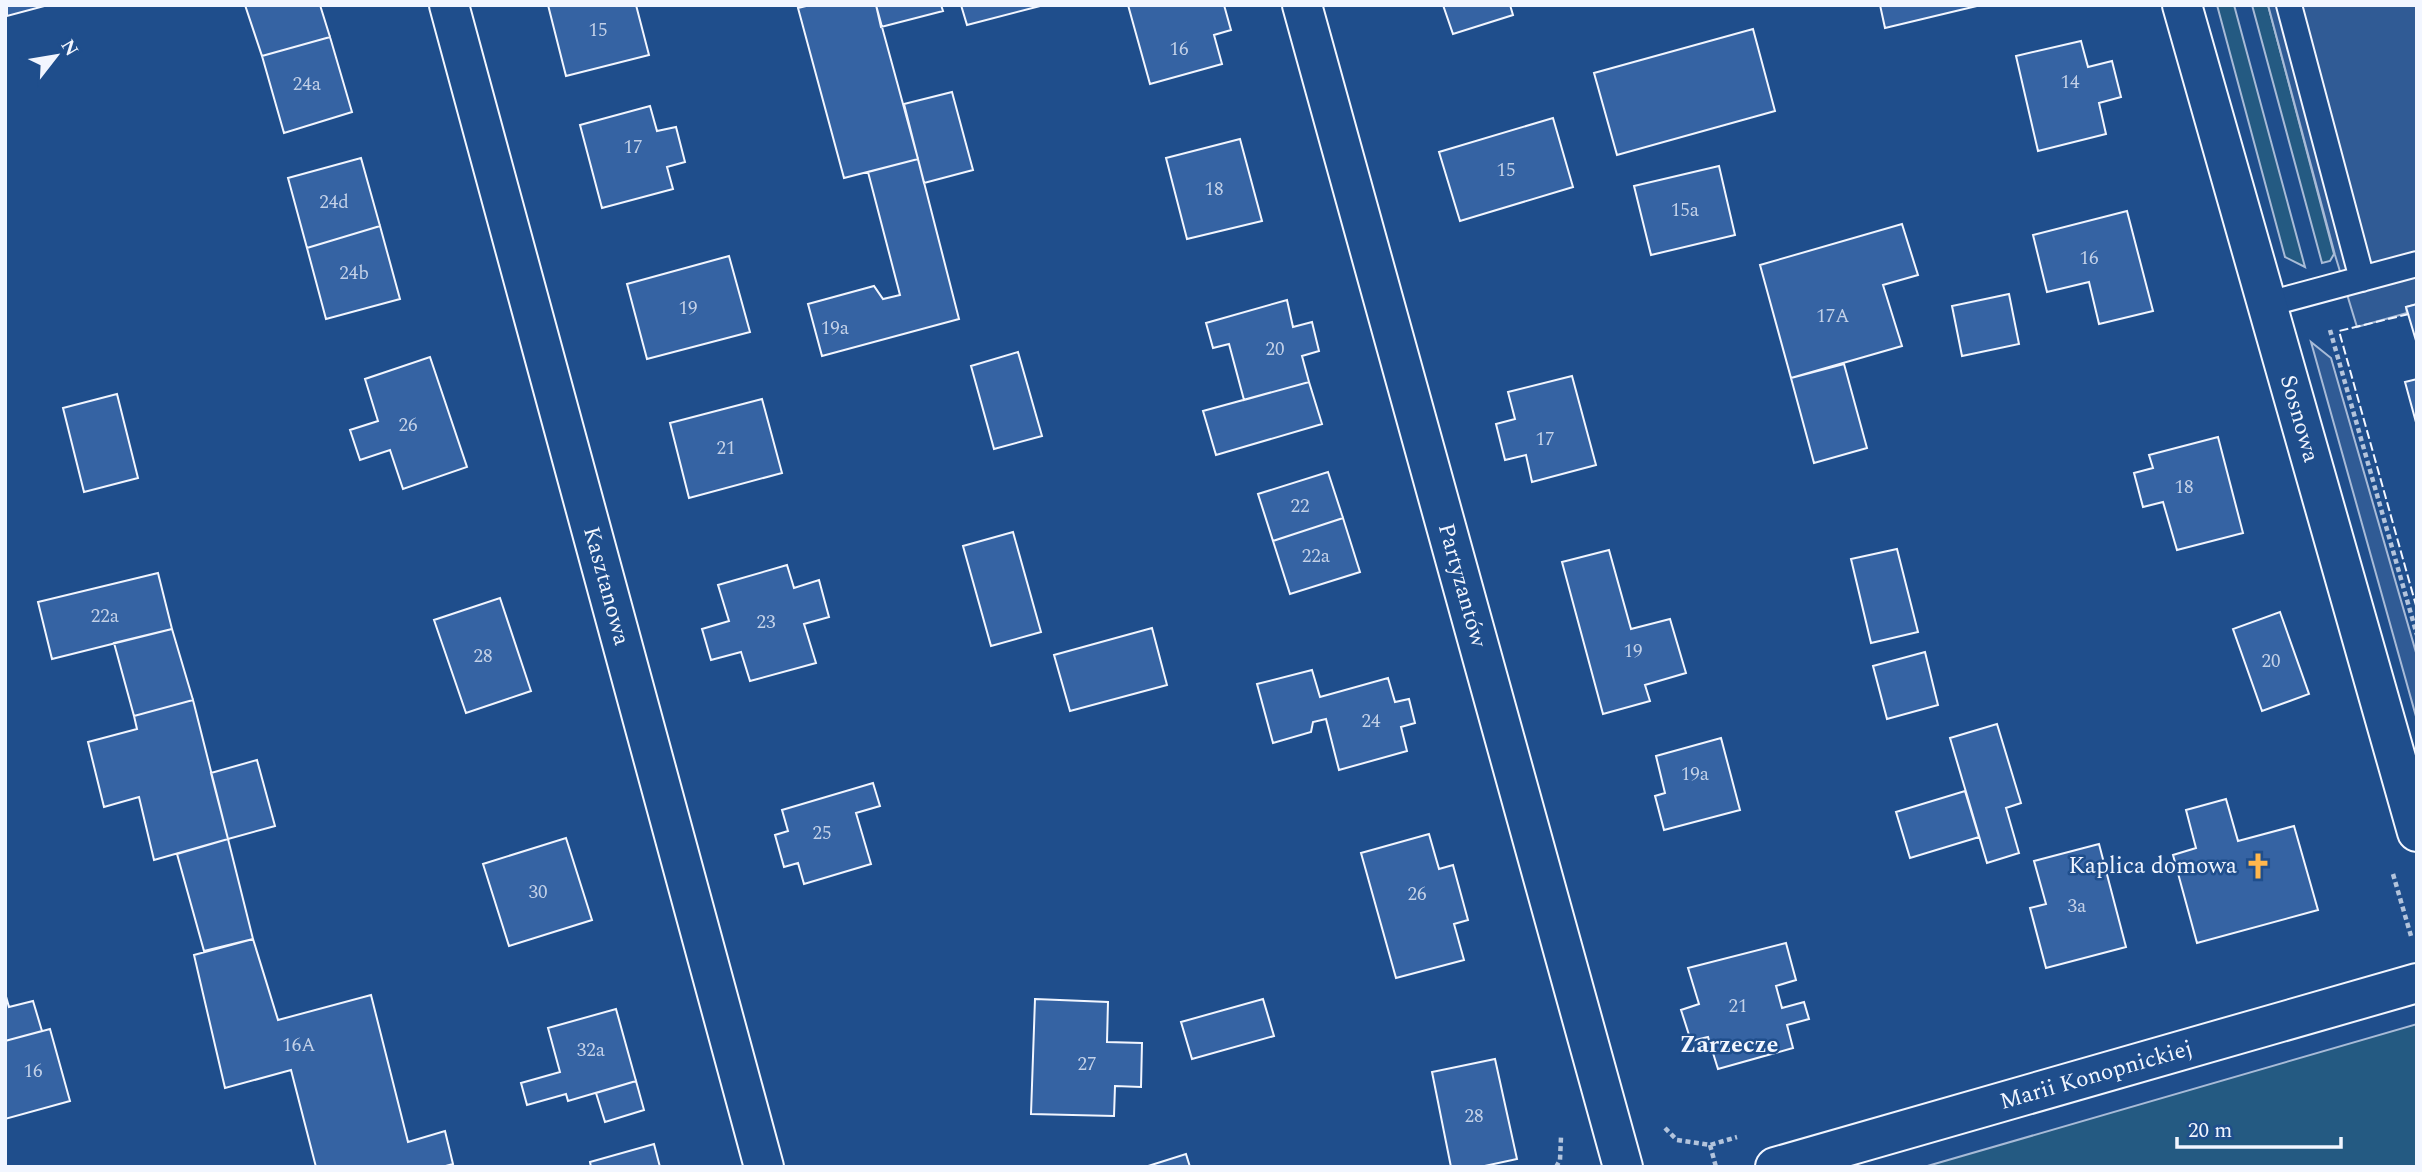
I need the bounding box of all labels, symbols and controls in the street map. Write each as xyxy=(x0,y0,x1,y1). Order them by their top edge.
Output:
house number: 15 xyxy=(588,16,608,45)
north arrow xyxy=(21,21,91,91)
text: N xyxy=(53,34,86,62)
house number: 16 xyxy=(1169,35,1189,64)
house number: 14 xyxy=(2060,68,2080,97)
house number: 24a xyxy=(293,70,322,99)
house number: 17 xyxy=(623,133,643,162)
house number: 15 xyxy=(1496,156,1516,185)
house number: 18 xyxy=(1204,175,1224,204)
house number: 24d xyxy=(319,188,349,217)
house number: 15a xyxy=(1671,196,1700,225)
house number: 16 xyxy=(2079,244,2099,273)
house number: 24b xyxy=(339,259,369,288)
house number: 19 xyxy=(678,294,698,323)
house number: 17A xyxy=(1816,302,1850,331)
house number: 19a xyxy=(821,314,850,343)
house number: 20 xyxy=(1265,335,1285,364)
street label: Sosnowa xyxy=(2270,371,2329,466)
house number: 26 xyxy=(398,411,418,440)
house number: 17 xyxy=(1535,425,1555,454)
house number: 21 xyxy=(716,434,736,463)
house number: 18 xyxy=(2174,473,2194,502)
house number: 22 xyxy=(1290,492,1310,521)
street label: Partyzantów xyxy=(1428,519,1496,652)
street label: Kasztanowa xyxy=(574,523,639,649)
house number: 22a xyxy=(1302,542,1331,571)
house number: 22a xyxy=(91,602,120,631)
house number: 23 xyxy=(756,608,776,637)
house number: 19 xyxy=(1623,637,1643,666)
house number: 28 xyxy=(473,642,493,671)
house number: 20 xyxy=(2261,647,2281,676)
house number: 24 xyxy=(1361,707,1381,736)
house number: 19a xyxy=(1681,760,1710,789)
house number: 25 xyxy=(812,819,832,848)
place label: Kaplica domowa xyxy=(2069,849,2237,884)
church icon: Kaplica domowa xyxy=(2243,851,2273,881)
house number: 30 xyxy=(528,878,548,907)
house number: 26 xyxy=(1407,880,1427,909)
house number: 3a xyxy=(2068,892,2087,921)
house number: 21 xyxy=(1728,992,1748,1021)
district label: Zarzecze xyxy=(1680,1027,1778,1063)
house number: 16A xyxy=(282,1031,316,1060)
street label: Marii Konopnickiej xyxy=(1995,1031,2197,1119)
house number: 32a xyxy=(577,1036,606,1065)
house number: 27 xyxy=(1077,1050,1097,1079)
house number: 16 xyxy=(23,1057,43,1086)
house number: 28 xyxy=(1464,1102,1484,1131)
scale bar xyxy=(2177,1106,2342,1150)
text: 20 m xyxy=(2188,1115,2232,1147)

